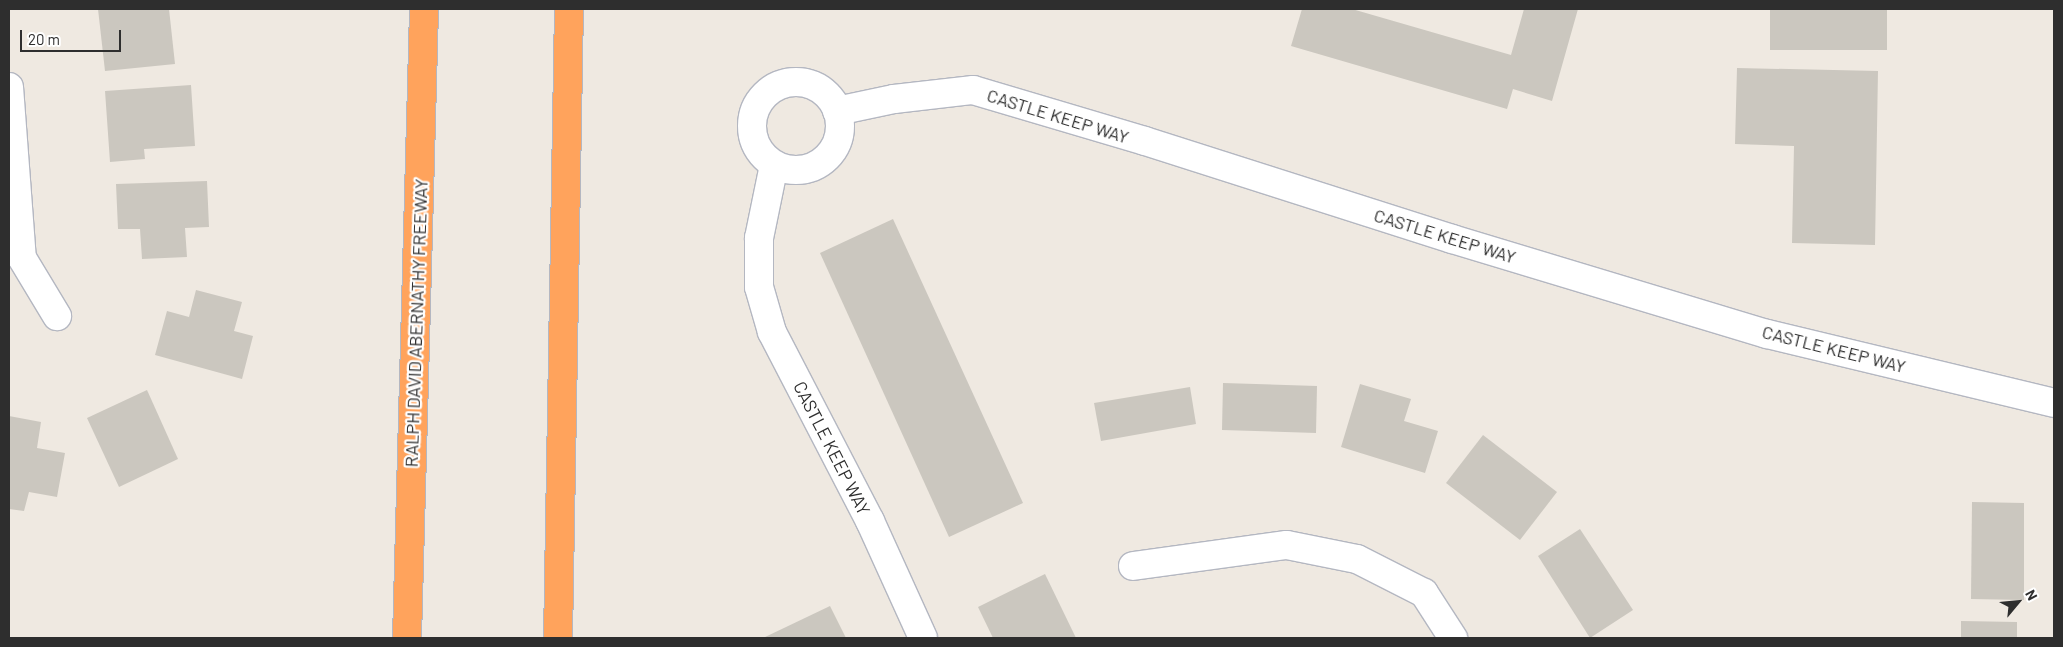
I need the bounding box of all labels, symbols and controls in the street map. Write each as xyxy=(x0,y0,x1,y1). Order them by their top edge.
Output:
scale bar xyxy=(22,20,124,52)
text: 20 m xyxy=(28,30,60,48)
street label: CASTLE KEEP WAY xyxy=(984,84,1132,148)
street label: RALPH DAVID ABERNATHY FREEWAY xyxy=(400,178,432,468)
street label: CASTLE KEEP WAY xyxy=(1371,204,1519,268)
street label: CASTLE KEEP WAY xyxy=(1760,321,1908,377)
street label: CASTLE KEEP WAY xyxy=(789,377,875,519)
north arrow xyxy=(1993,577,2043,627)
text: N xyxy=(2022,587,2041,603)

